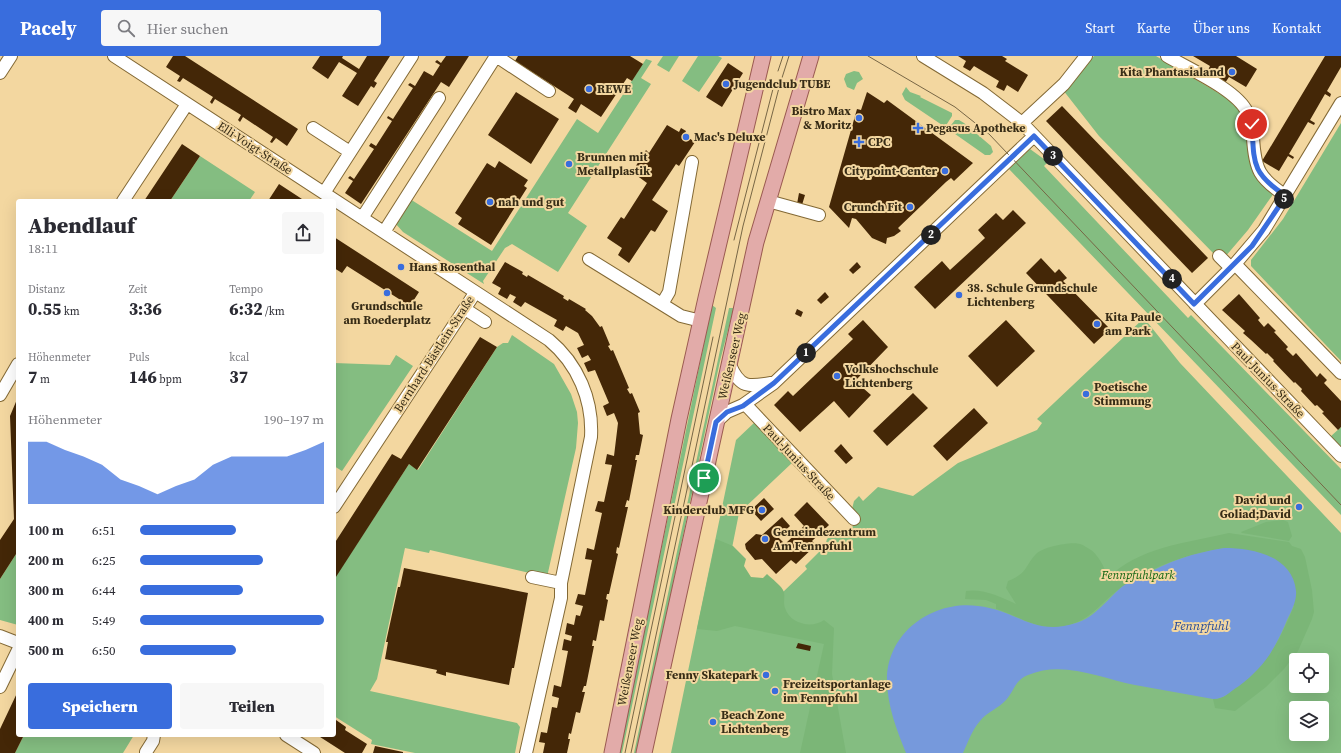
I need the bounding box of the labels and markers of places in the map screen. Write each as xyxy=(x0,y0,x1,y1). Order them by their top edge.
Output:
place label: Kita Phantasialand xyxy=(1120,64,1224,80)
marker: Kita Phantasialand xyxy=(1227,67,1237,77)
place label: Jugendclub TUBE xyxy=(733,76,830,92)
marker: Jugendclub TUBE xyxy=(721,79,731,89)
place label: REWE xyxy=(597,81,631,97)
marker: REWE xyxy=(584,84,594,94)
place label: Bistro Max & Moritz xyxy=(791,103,851,133)
pin xyxy=(1235,107,1269,141)
marker: Bistro Max & Moritz xyxy=(854,113,864,123)
place label: Pegasus Apotheke xyxy=(926,120,1026,136)
marker: Pegasus Apotheke xyxy=(913,123,923,133)
place label: Mac's Deluxe xyxy=(694,129,766,145)
marker: Mac's Deluxe xyxy=(681,132,691,142)
place label: CPC xyxy=(868,134,891,150)
marker: CPC xyxy=(853,136,865,148)
pin: 3 xyxy=(1043,146,1063,166)
place label: Brunnen mit Metallplastik xyxy=(577,149,651,179)
marker: Brunnen mit Metallplastik xyxy=(564,159,574,169)
place label: Citypoint-Center xyxy=(844,163,937,179)
marker: Citypoint-Center xyxy=(940,166,950,176)
pin: 5 xyxy=(1274,189,1294,209)
place label: nah und gut xyxy=(498,194,565,210)
marker: nah und gut xyxy=(485,197,495,207)
place label: Crunch Fit xyxy=(844,199,903,215)
marker: Crunch Fit xyxy=(905,202,915,212)
pin: 2 xyxy=(921,225,941,245)
place label: Hans Rosenthal xyxy=(409,259,496,275)
marker: Hans Rosenthal xyxy=(396,262,406,272)
pin: 4 xyxy=(1162,269,1182,289)
place label: 38. Schule Grundschule Lichtenberg xyxy=(967,280,1097,310)
marker: Grundschule am Roederplatz xyxy=(382,288,392,298)
marker: 38. Schule Grundschule Lichtenberg xyxy=(954,290,964,300)
place label: Grundschule am Roederplatz xyxy=(343,298,431,328)
place label: Kita Paule am Park xyxy=(1105,309,1161,339)
marker: Kita Paule am Park xyxy=(1092,319,1102,329)
pin: 1 xyxy=(796,343,816,363)
place label: Volkshochschule Lichtenberg xyxy=(845,361,939,391)
marker: Volkshochschule Lichtenberg xyxy=(832,371,842,381)
place label: Poetische Stimmung xyxy=(1094,379,1152,409)
marker: Poetische Stimmung xyxy=(1081,389,1091,399)
pin xyxy=(687,461,721,495)
place label: David und Goliad;David xyxy=(1220,492,1291,522)
place label: Kinderclub MFG xyxy=(663,502,754,518)
marker: David und Goliad;David xyxy=(1294,502,1304,512)
marker: Kinderclub MFG xyxy=(757,505,767,515)
place label: Gemeindezentrum Am Fennpfuhl xyxy=(773,524,876,554)
marker: Gemeindezentrum Am Fennpfuhl xyxy=(760,534,770,544)
place label: Fenny Skatepark xyxy=(666,667,759,683)
marker: Fenny Skatepark xyxy=(761,670,771,680)
place label: Freizeitsportanlage im Fennpfuhl xyxy=(783,676,891,706)
marker: Freizeitsportanlage im Fennpfuhl xyxy=(770,686,780,696)
place label: Beach Zone Lichtenberg xyxy=(721,707,789,737)
marker: Beach Zone Lichtenberg xyxy=(708,717,718,727)

